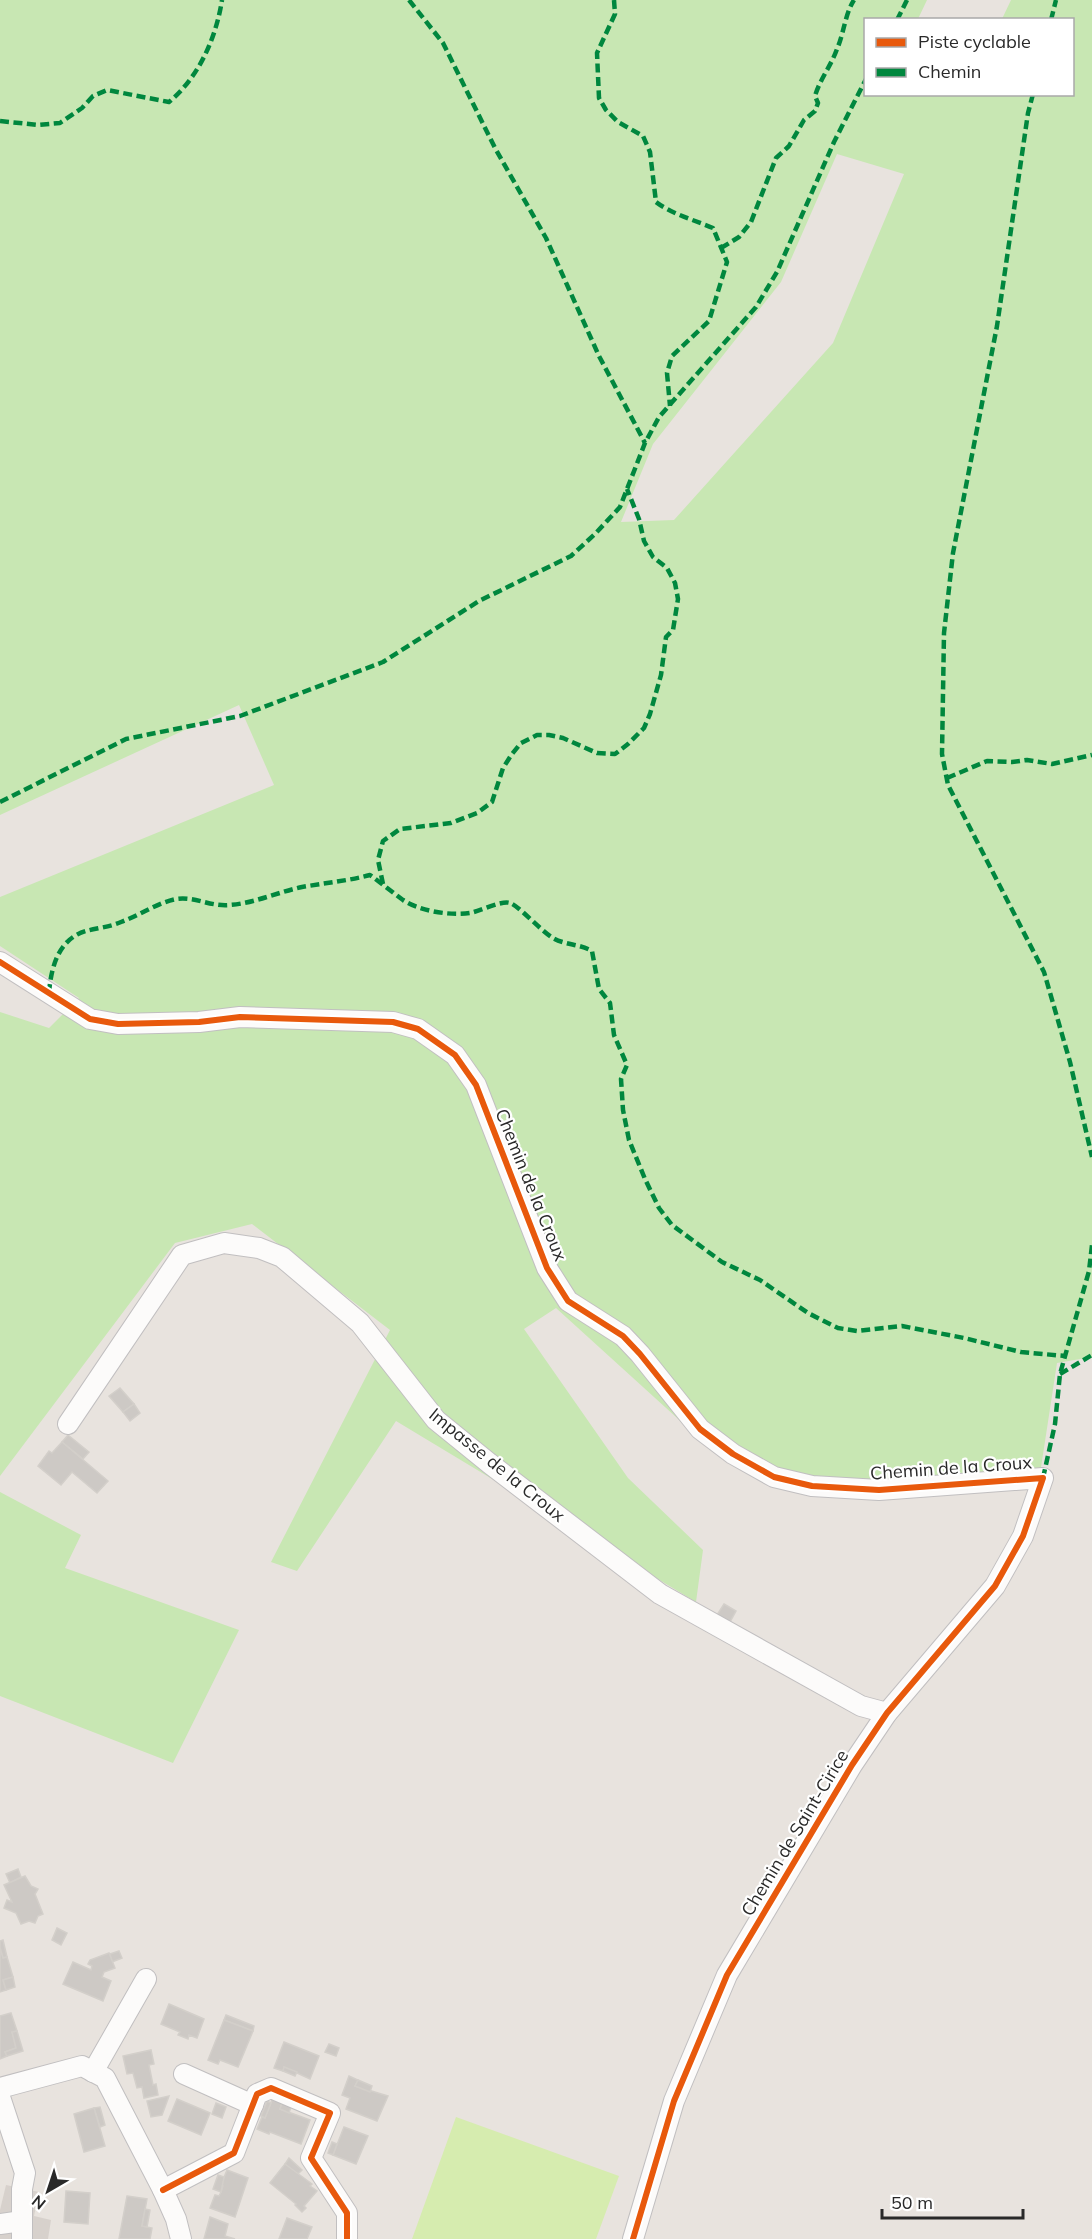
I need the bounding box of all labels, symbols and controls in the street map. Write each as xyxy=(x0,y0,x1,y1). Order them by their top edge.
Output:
legend xyxy=(864,18,1074,96)
text: Piste cyclable xyxy=(918,30,1031,53)
text: Chemin xyxy=(918,60,981,83)
street label: Chemin de la Croux xyxy=(490,1105,573,1265)
street label: Impasse de la Croux xyxy=(425,1403,570,1527)
street label: Chemin de la Croux xyxy=(869,1450,1033,1485)
street label: Chemin de Saint-Cirice xyxy=(736,1745,853,1920)
north arrow xyxy=(18,2161,78,2221)
scale bar xyxy=(882,2182,1023,2220)
text: N xyxy=(28,2191,50,2214)
text: 50 m xyxy=(891,2191,933,2214)

